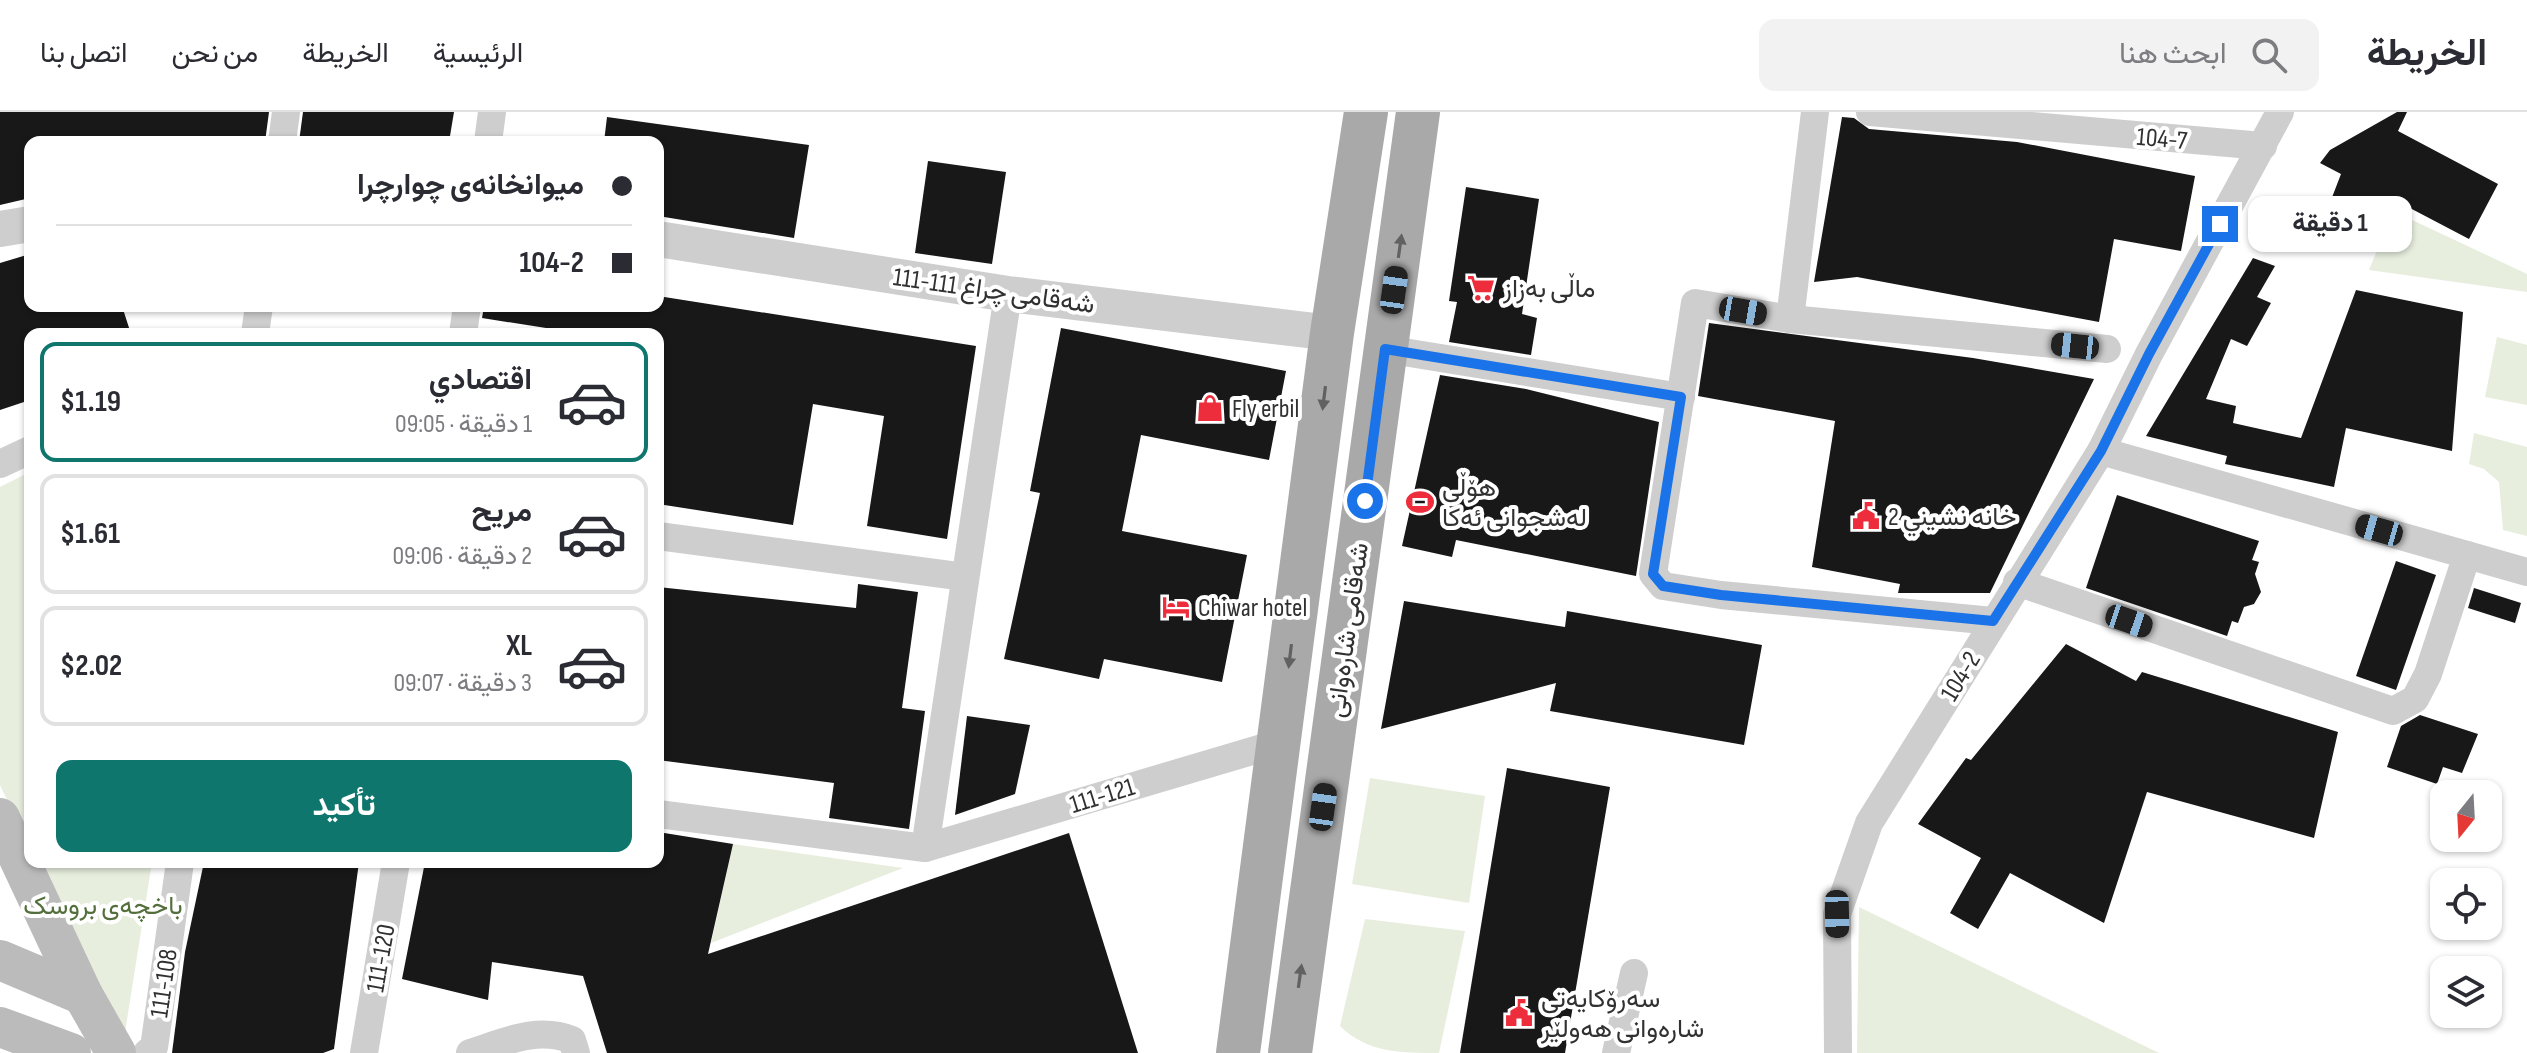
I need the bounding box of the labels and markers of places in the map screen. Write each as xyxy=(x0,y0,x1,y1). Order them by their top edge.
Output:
supermarket icon: ماڵی بەزاز xyxy=(1466,273,1496,303)
place label: ماڵی بەزاز xyxy=(1502,273,1595,305)
shop icon: Fly erbil xyxy=(1195,393,1225,423)
place label: Fly erbil xyxy=(1232,394,1299,425)
place label: هۆڵی لەشجوانی ئەکا xyxy=(1442,472,1587,534)
sports icon: هۆڵی لەشجوانی ئەکا xyxy=(1405,487,1435,517)
public building icon: خانه نشيني 2 xyxy=(1851,501,1881,531)
place label: خانه نشيني 2 xyxy=(1888,502,2017,537)
hotel icon: Chiwar hotel xyxy=(1161,592,1191,622)
place label: Chiwar hotel xyxy=(1198,593,1307,624)
place label: سەرۆکایەتی شارەوانی هەولێر xyxy=(1540,984,1704,1045)
public building icon: سەرۆکایەتی شارەوانی هەولێر xyxy=(1504,998,1534,1028)

